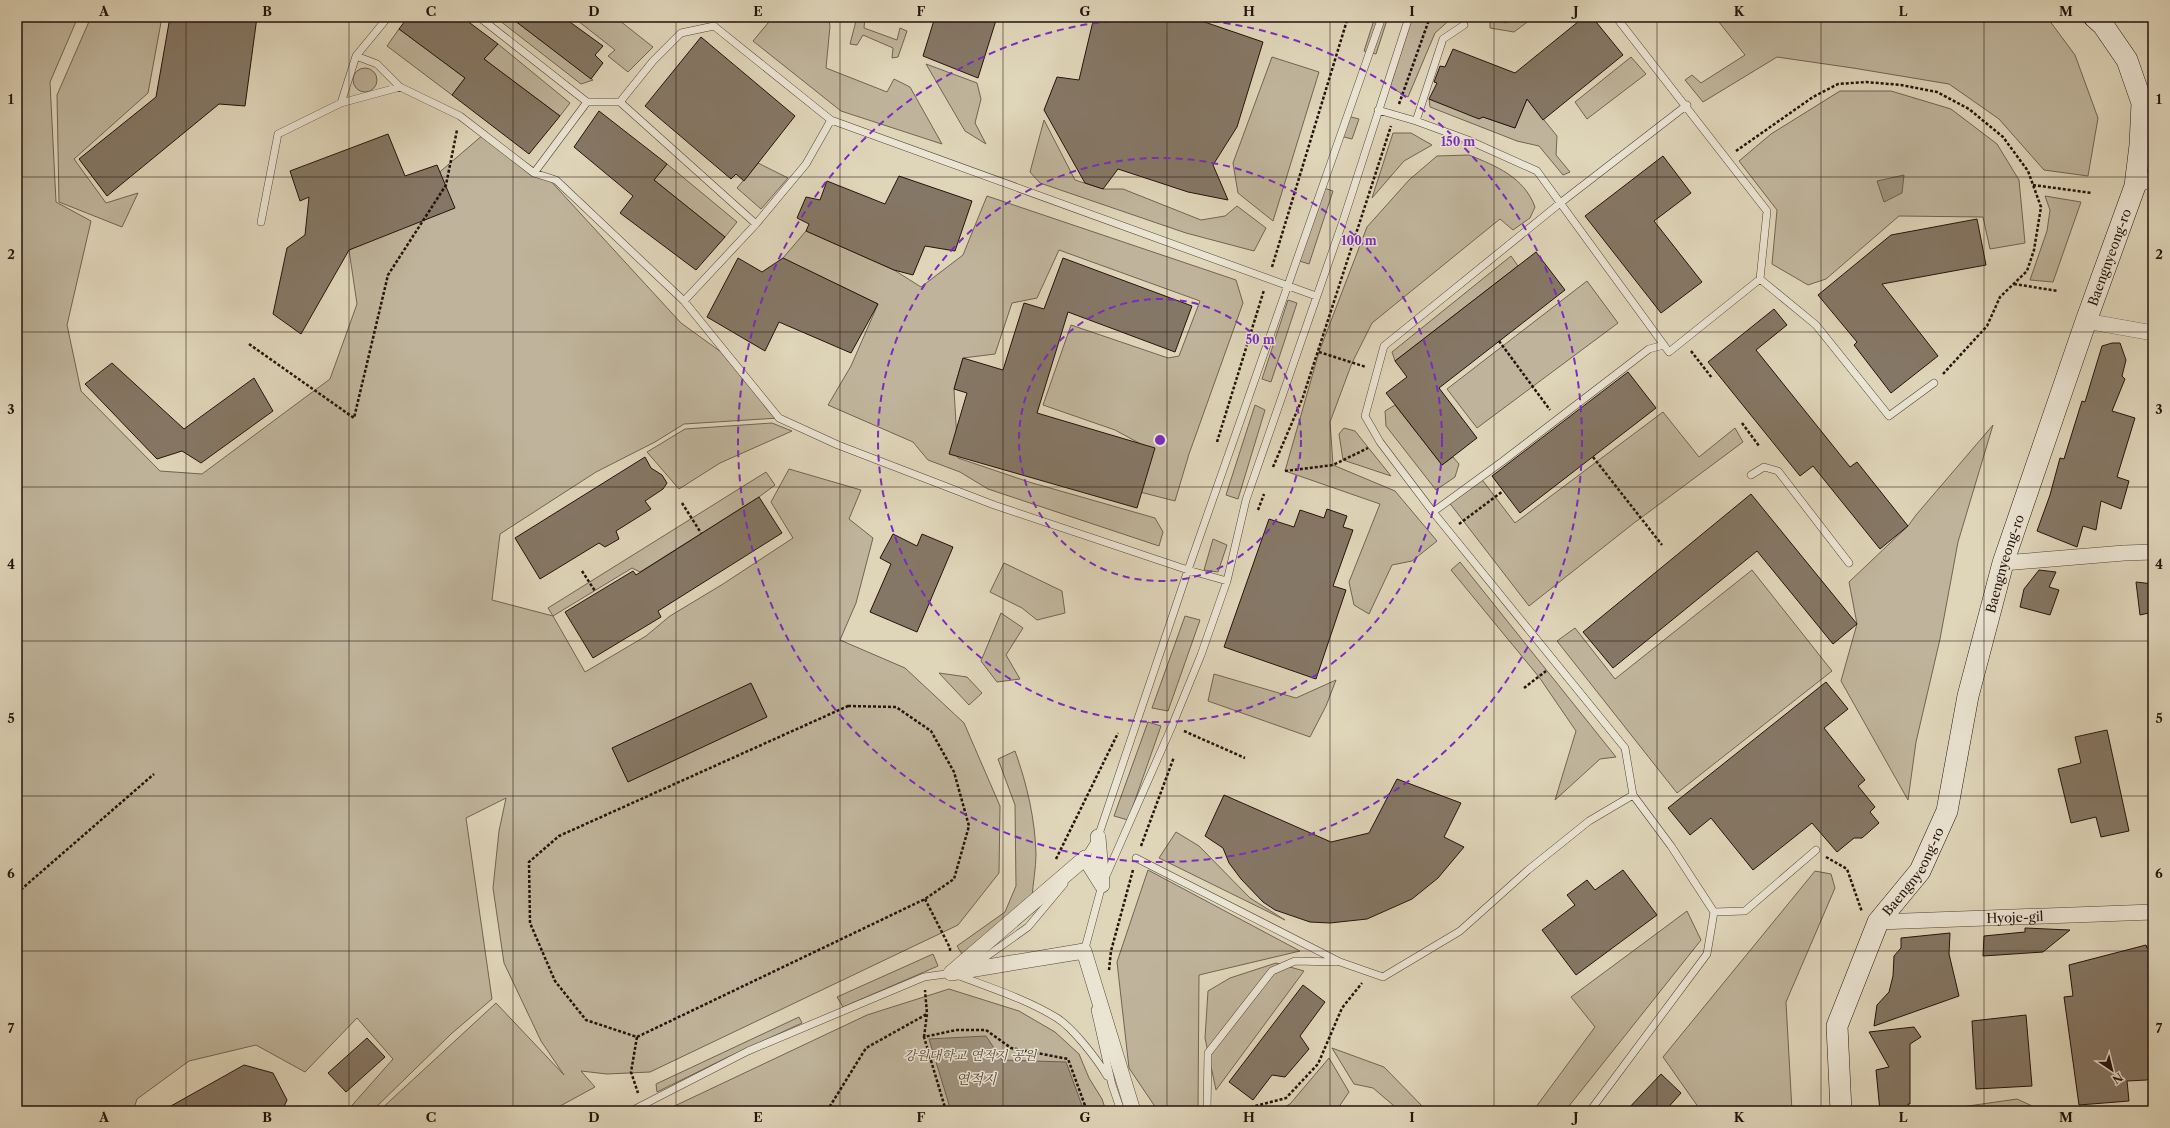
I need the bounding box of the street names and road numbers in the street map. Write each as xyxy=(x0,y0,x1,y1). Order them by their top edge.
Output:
street label: Baengnyeong-ro xyxy=(2084,206,2134,308)
street label: Baengnyeong-ro xyxy=(1982,512,2027,615)
street label: Baengnyeong-ro xyxy=(1879,825,1947,919)
street label: Hyoje-gil xyxy=(1986,908,2044,926)

